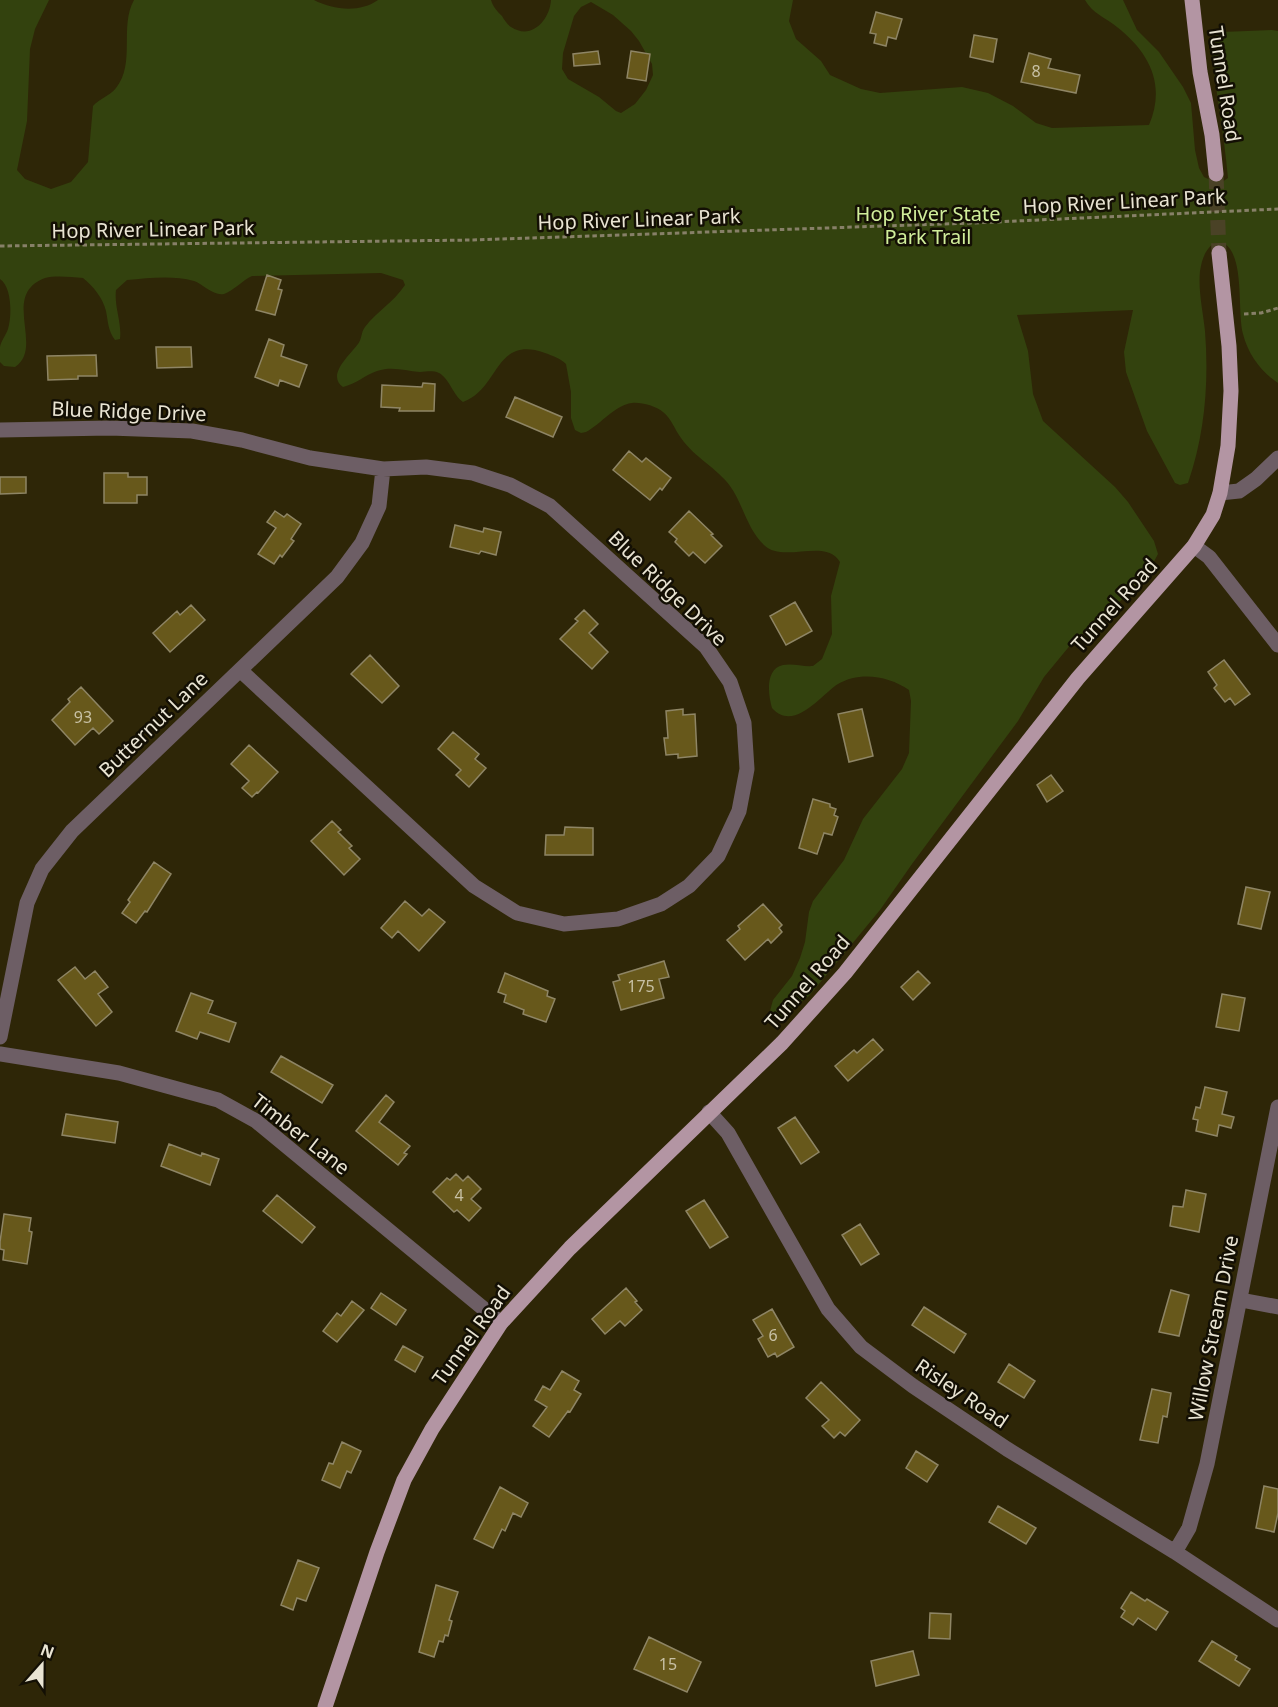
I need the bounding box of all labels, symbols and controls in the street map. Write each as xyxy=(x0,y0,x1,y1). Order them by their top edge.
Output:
street label: Tunnel Road xyxy=(1203,24,1247,144)
house number: 8 xyxy=(1031,60,1041,82)
street label: Hop River Linear Park xyxy=(1022,182,1226,220)
park label: Hop River State Park Trail xyxy=(856,200,1000,250)
street label: Hop River Linear Park xyxy=(537,202,741,236)
street label: Hop River Linear Park xyxy=(51,214,255,244)
street label: Blue Ridge Drive xyxy=(51,395,207,427)
street label: Blue Ridge Drive xyxy=(603,524,733,652)
street label: Tunnel Road xyxy=(1065,553,1163,657)
street label: Butternut Lane xyxy=(93,665,213,783)
house number: 93 xyxy=(74,706,92,728)
street label: Tunnel Road xyxy=(758,929,856,1035)
house number: 175 xyxy=(627,975,655,997)
street label: Timber Lane xyxy=(246,1087,356,1181)
house number: 4 xyxy=(454,1184,464,1206)
street label: Willow Stream Drive xyxy=(1182,1233,1244,1423)
street label: Tunnel Road xyxy=(426,1280,516,1390)
house number: 6 xyxy=(768,1324,778,1346)
street label: Risley Road xyxy=(910,1352,1014,1434)
north arrow xyxy=(12,1635,72,1695)
text: N xyxy=(37,1638,57,1664)
house number: 15 xyxy=(659,1653,677,1675)

